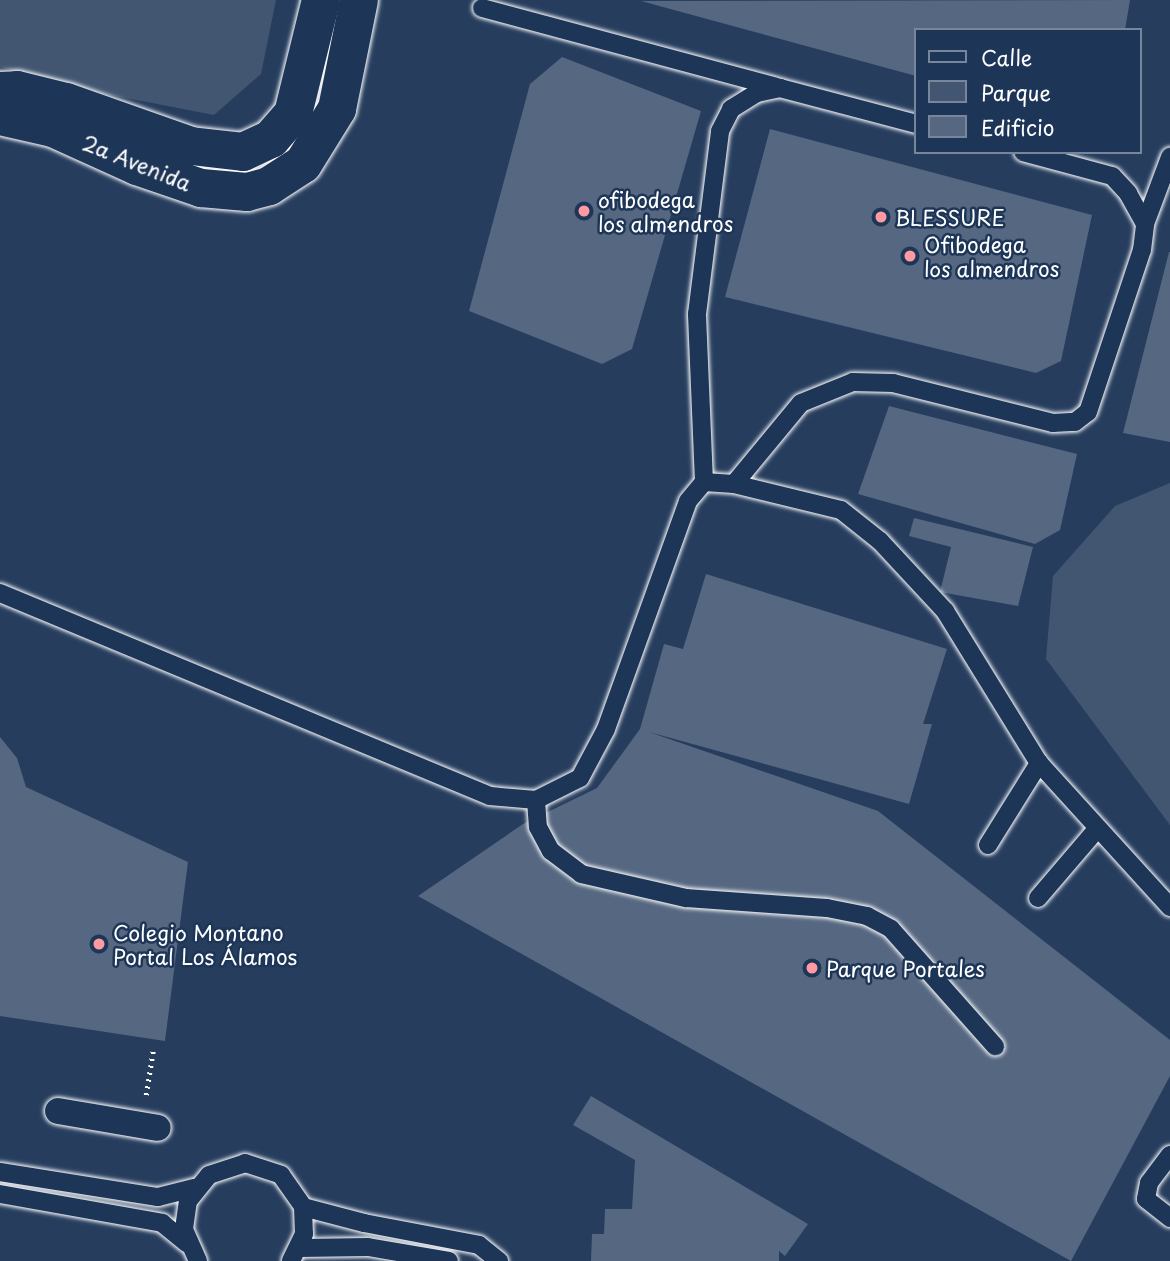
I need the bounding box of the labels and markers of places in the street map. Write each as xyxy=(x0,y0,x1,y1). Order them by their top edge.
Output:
place label: ofibodega los almendros xyxy=(598,186,736,236)
marker: ofibodega los almendros xyxy=(576,203,592,219)
place label: BLESSURE xyxy=(895,204,1005,230)
marker: BLESSURE xyxy=(873,209,889,225)
place label: Ofibodega los almendros xyxy=(924,231,1062,281)
marker: Ofibodega los almendros xyxy=(902,248,918,264)
place label: Colegio Montano Portal Los Álamos xyxy=(113,919,297,969)
marker: Colegio Montano Portal Los Álamos xyxy=(91,936,107,952)
place label: Parque Portales xyxy=(826,955,985,981)
marker: Parque Portales xyxy=(804,960,820,976)

